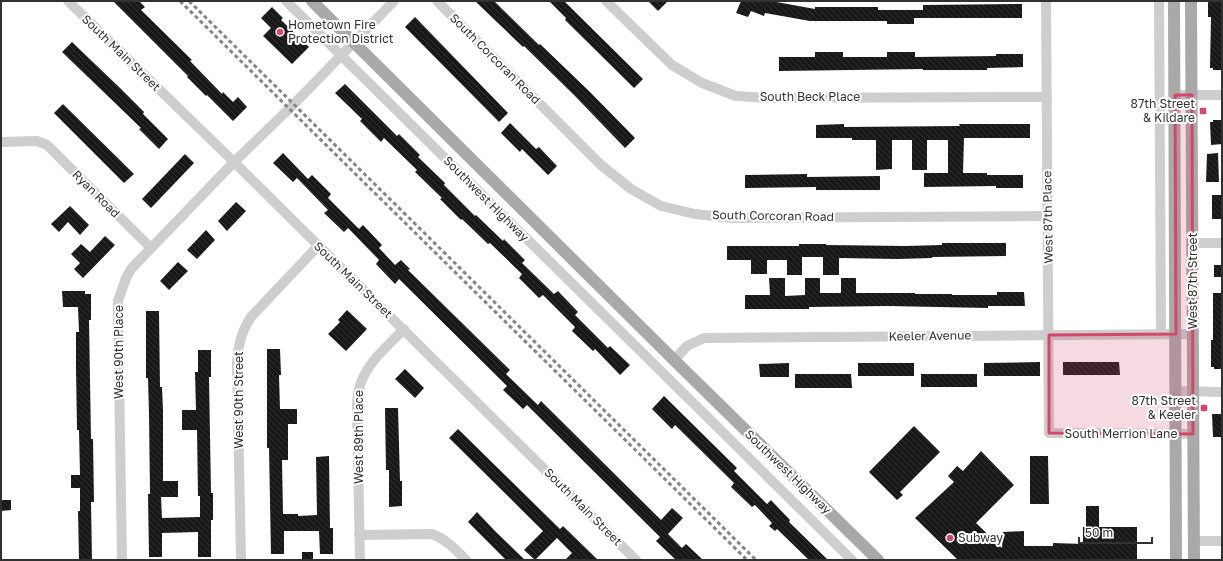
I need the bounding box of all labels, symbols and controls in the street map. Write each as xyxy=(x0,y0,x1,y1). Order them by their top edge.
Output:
street label: South Corcoran Road xyxy=(447,10,544,107)
street label: South Main Street xyxy=(79,11,164,94)
place label: Hometown Fire Protection District xyxy=(288,17,394,46)
marker: Hometown Fire Protection District xyxy=(275,27,285,37)
street label: South Beck Place xyxy=(760,89,860,104)
place label: 87th Street & Kildare xyxy=(1131,96,1195,125)
marker: 87th Street & Kildare xyxy=(1198,106,1208,116)
street label: Southwest Highway xyxy=(441,153,532,245)
street label: Ryan Road xyxy=(69,167,123,221)
street label: West 87th Place xyxy=(1039,170,1056,264)
street label: South Corcoran Road xyxy=(712,207,834,224)
street label: West 87th Street xyxy=(1185,233,1200,329)
street label: South Main Street xyxy=(311,238,396,321)
street label: West 90th Place xyxy=(111,305,126,399)
street label: Keeler Avenue xyxy=(889,327,971,344)
street label: West 90th Street xyxy=(231,351,246,449)
street label: West 89th Place xyxy=(351,390,366,484)
place label: 87th Street & Keeler xyxy=(1132,393,1196,422)
marker: 87th Street & Keeler xyxy=(1199,403,1209,413)
street label: Southwest Highway xyxy=(742,426,835,517)
street label: South Merrion Lane xyxy=(1065,426,1177,441)
street label: South Main Street xyxy=(541,465,625,549)
scale bar xyxy=(1079,519,1152,545)
text: 50 m xyxy=(1085,525,1113,540)
place label: Subway xyxy=(958,530,1003,545)
marker: Subway xyxy=(945,533,955,543)

